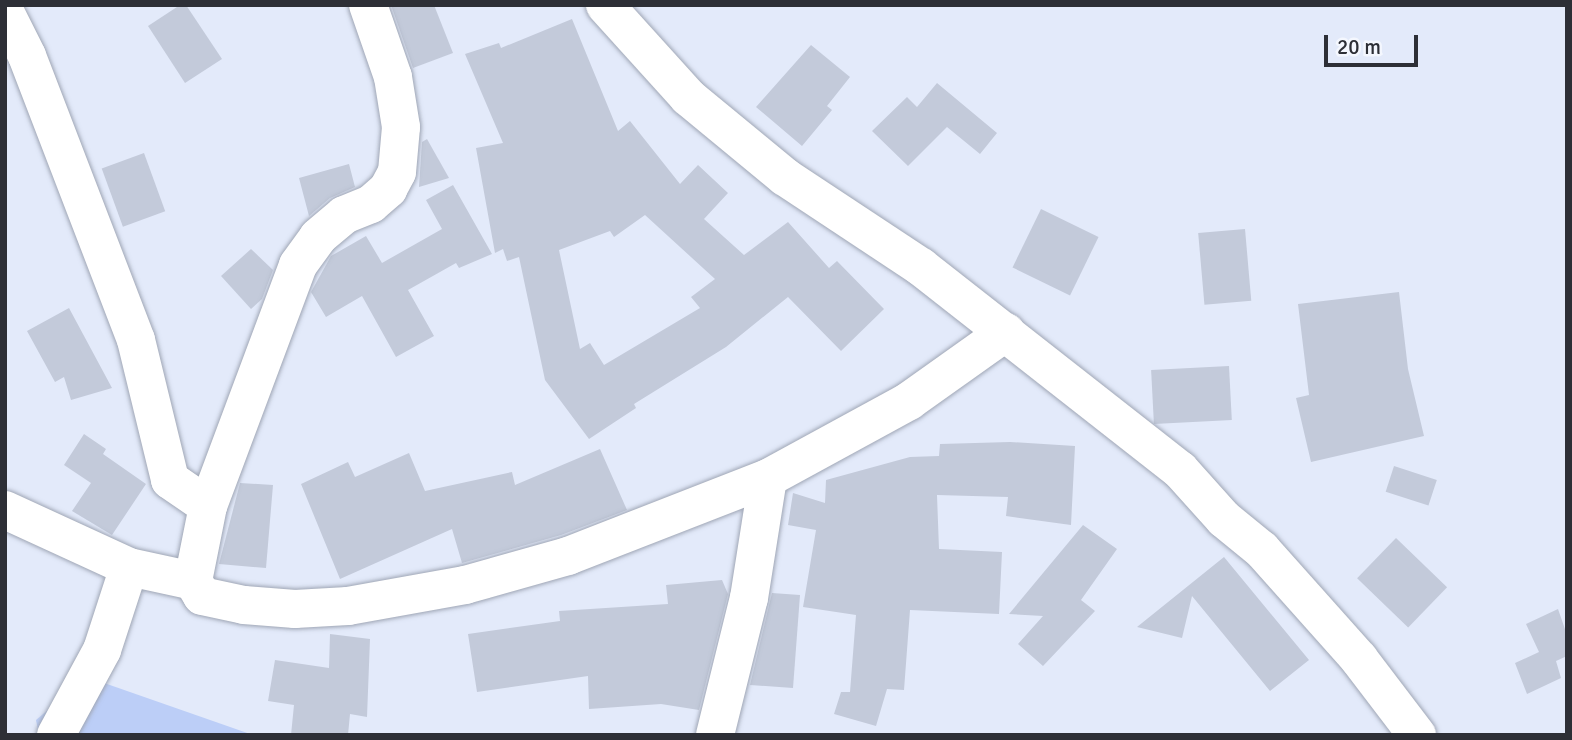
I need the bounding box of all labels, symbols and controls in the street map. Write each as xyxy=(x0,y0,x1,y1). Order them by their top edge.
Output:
scale bar xyxy=(1327,21,1422,65)
text: 20 m xyxy=(1337,34,1381,60)

